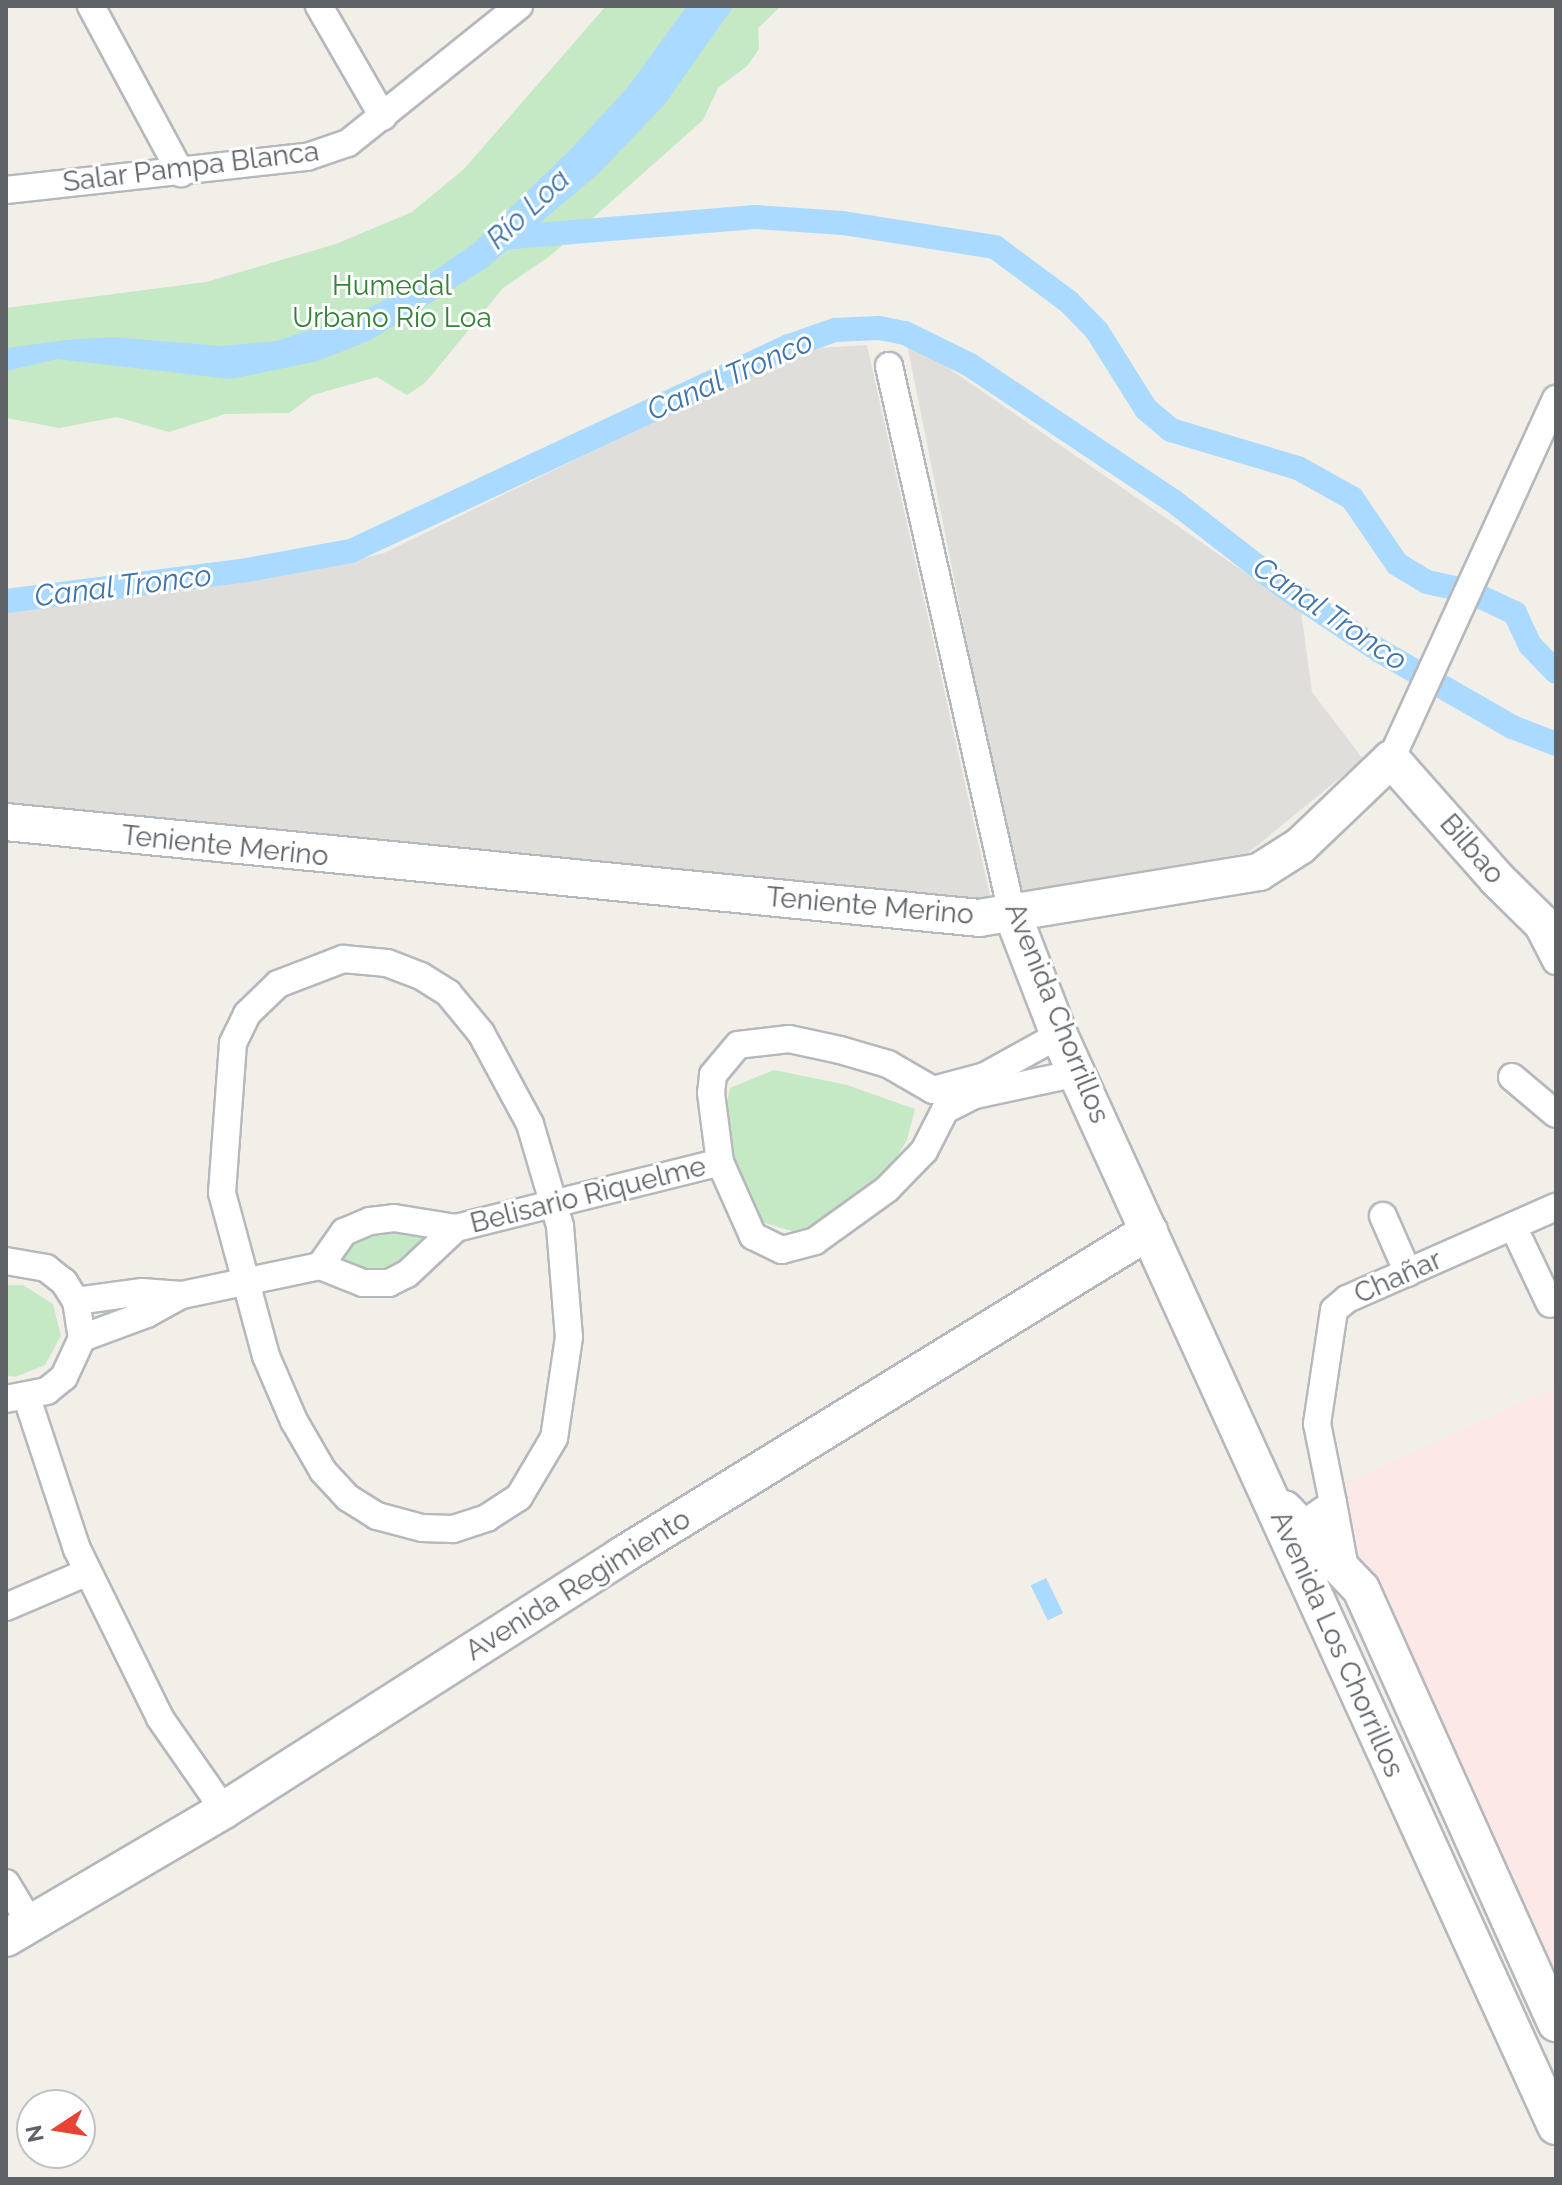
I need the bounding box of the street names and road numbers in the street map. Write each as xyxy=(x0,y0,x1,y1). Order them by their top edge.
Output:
street label: Salar Pampa Blanca xyxy=(61,135,321,199)
street label: Bilbao xyxy=(1433,807,1511,891)
street label: Teniente Merino xyxy=(120,818,330,874)
street label: Teniente Merino xyxy=(765,880,975,932)
street label: Avenida Chorrillos xyxy=(998,898,1116,1128)
street label: Belisario Riquelme xyxy=(467,1149,709,1241)
street label: Chañar xyxy=(1349,1243,1447,1311)
street label: Avenida Regimiento xyxy=(459,1502,697,1668)
street label: Avenida Los Chorrillos xyxy=(1263,1506,1411,1782)

